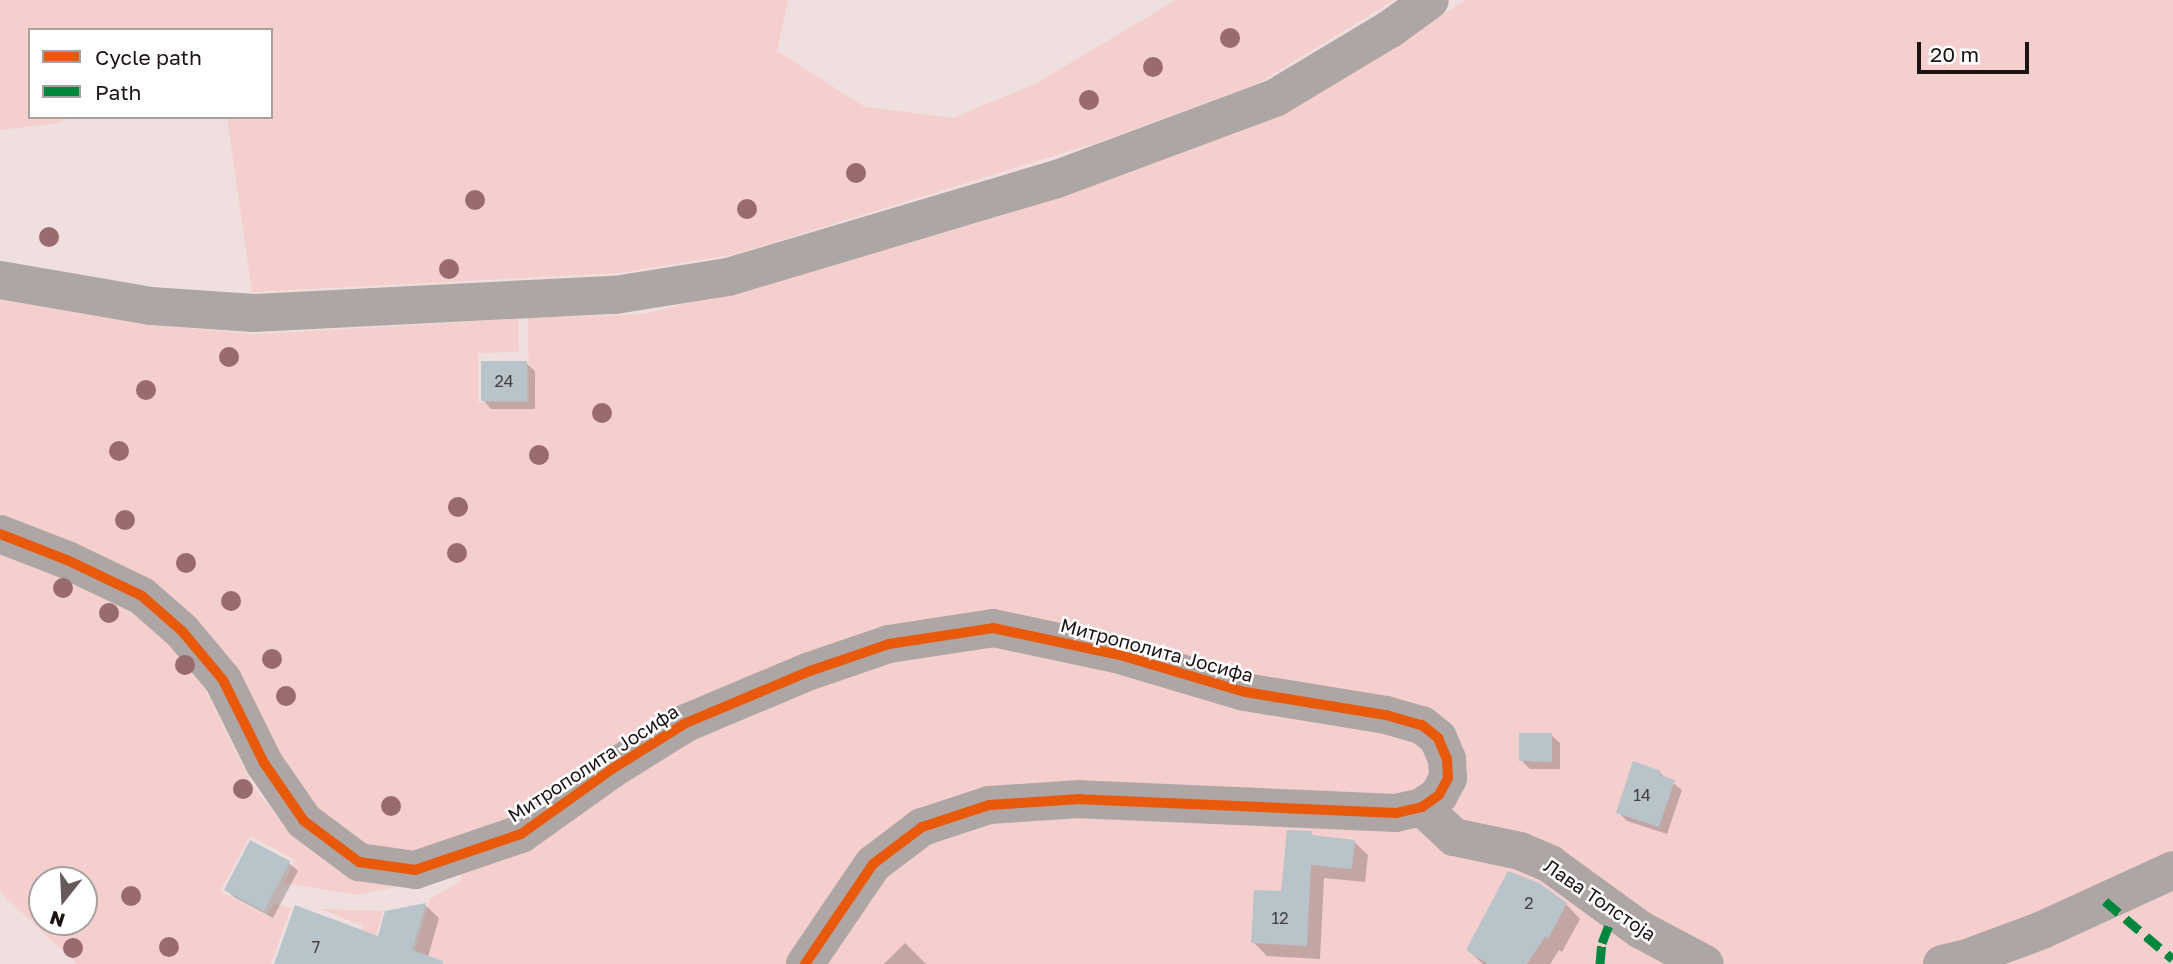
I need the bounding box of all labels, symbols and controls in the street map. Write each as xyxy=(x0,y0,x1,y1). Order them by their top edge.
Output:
legend xyxy=(28,28,273,119)
scale bar xyxy=(1921,28,2033,72)
text: 20 m xyxy=(1930,41,1979,67)
text: Cycle path xyxy=(95,44,202,70)
text: Path xyxy=(95,79,142,105)
house number: 24 xyxy=(494,371,514,391)
street label: Митрополита Јосифа xyxy=(1058,613,1256,687)
street label: Митрополита Јосифа xyxy=(503,699,683,827)
house number: 14 xyxy=(1633,785,1651,805)
street label: Лава Толстоја xyxy=(1540,854,1660,946)
north arrow xyxy=(28,866,98,936)
house number: 2 xyxy=(1524,893,1534,913)
text: N xyxy=(47,906,67,933)
house number: 12 xyxy=(1271,908,1289,928)
house number: 7 xyxy=(312,937,320,957)

